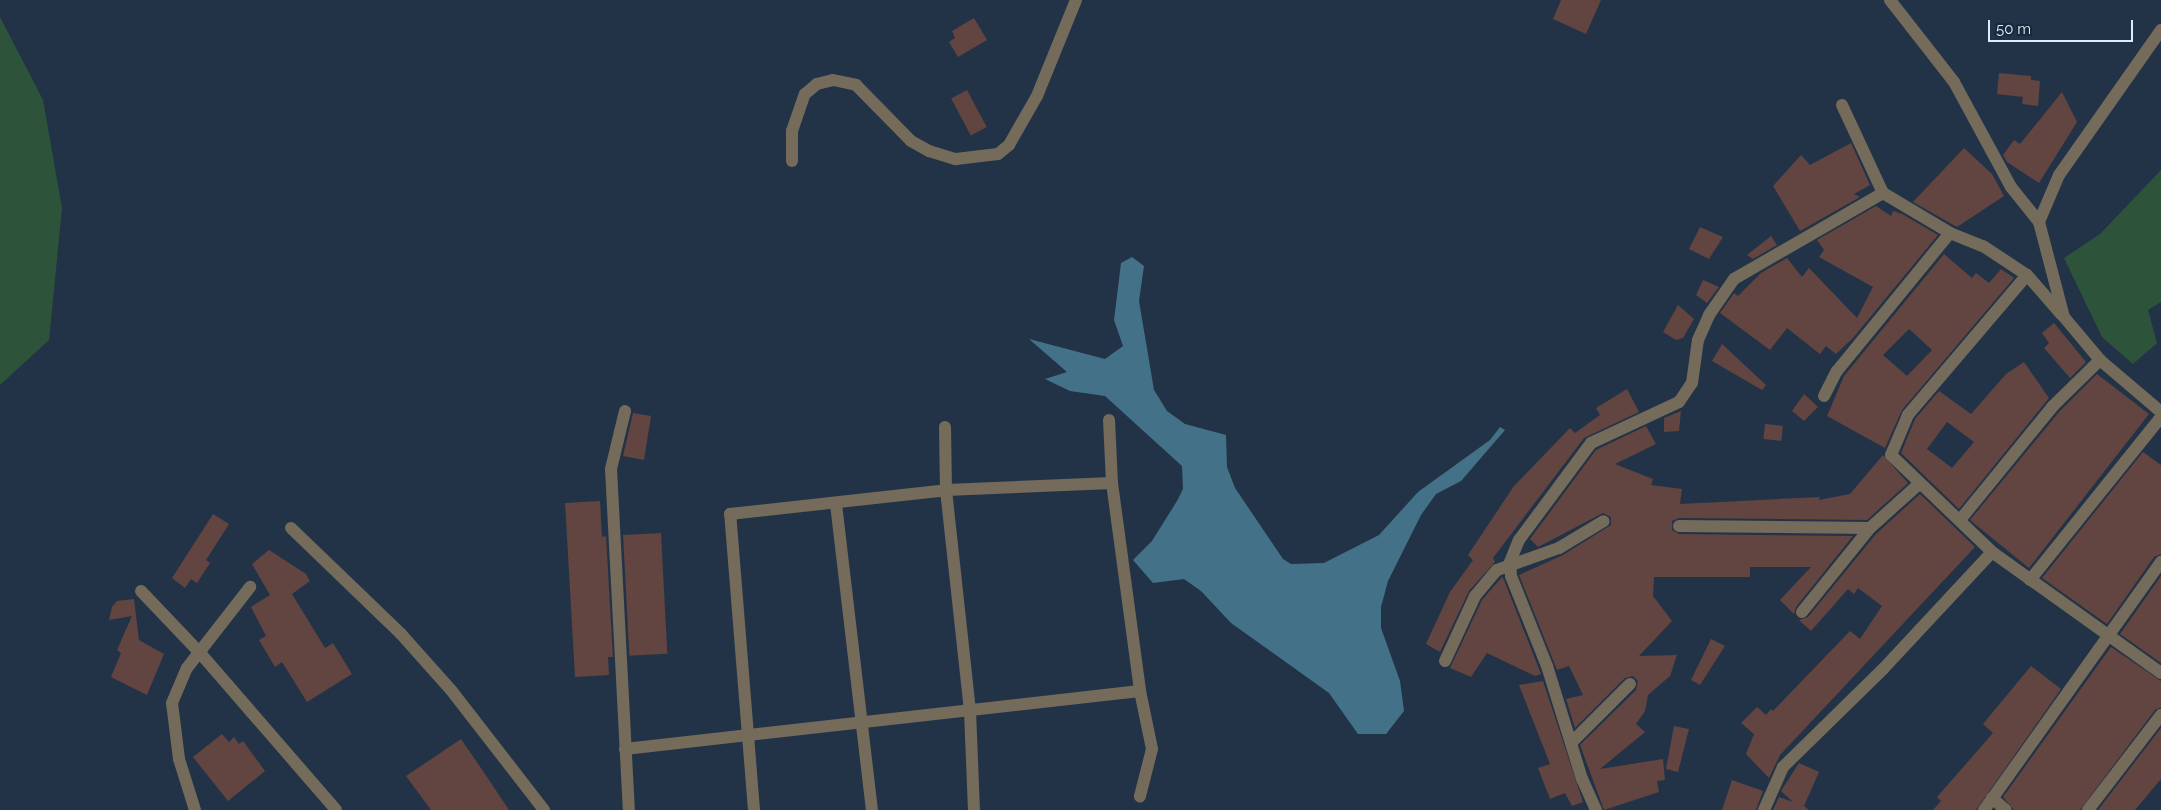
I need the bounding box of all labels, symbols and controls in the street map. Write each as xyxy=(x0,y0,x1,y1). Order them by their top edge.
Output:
scale bar xyxy=(1991,10,2136,42)
text: 50 m xyxy=(1996,20,2031,38)

